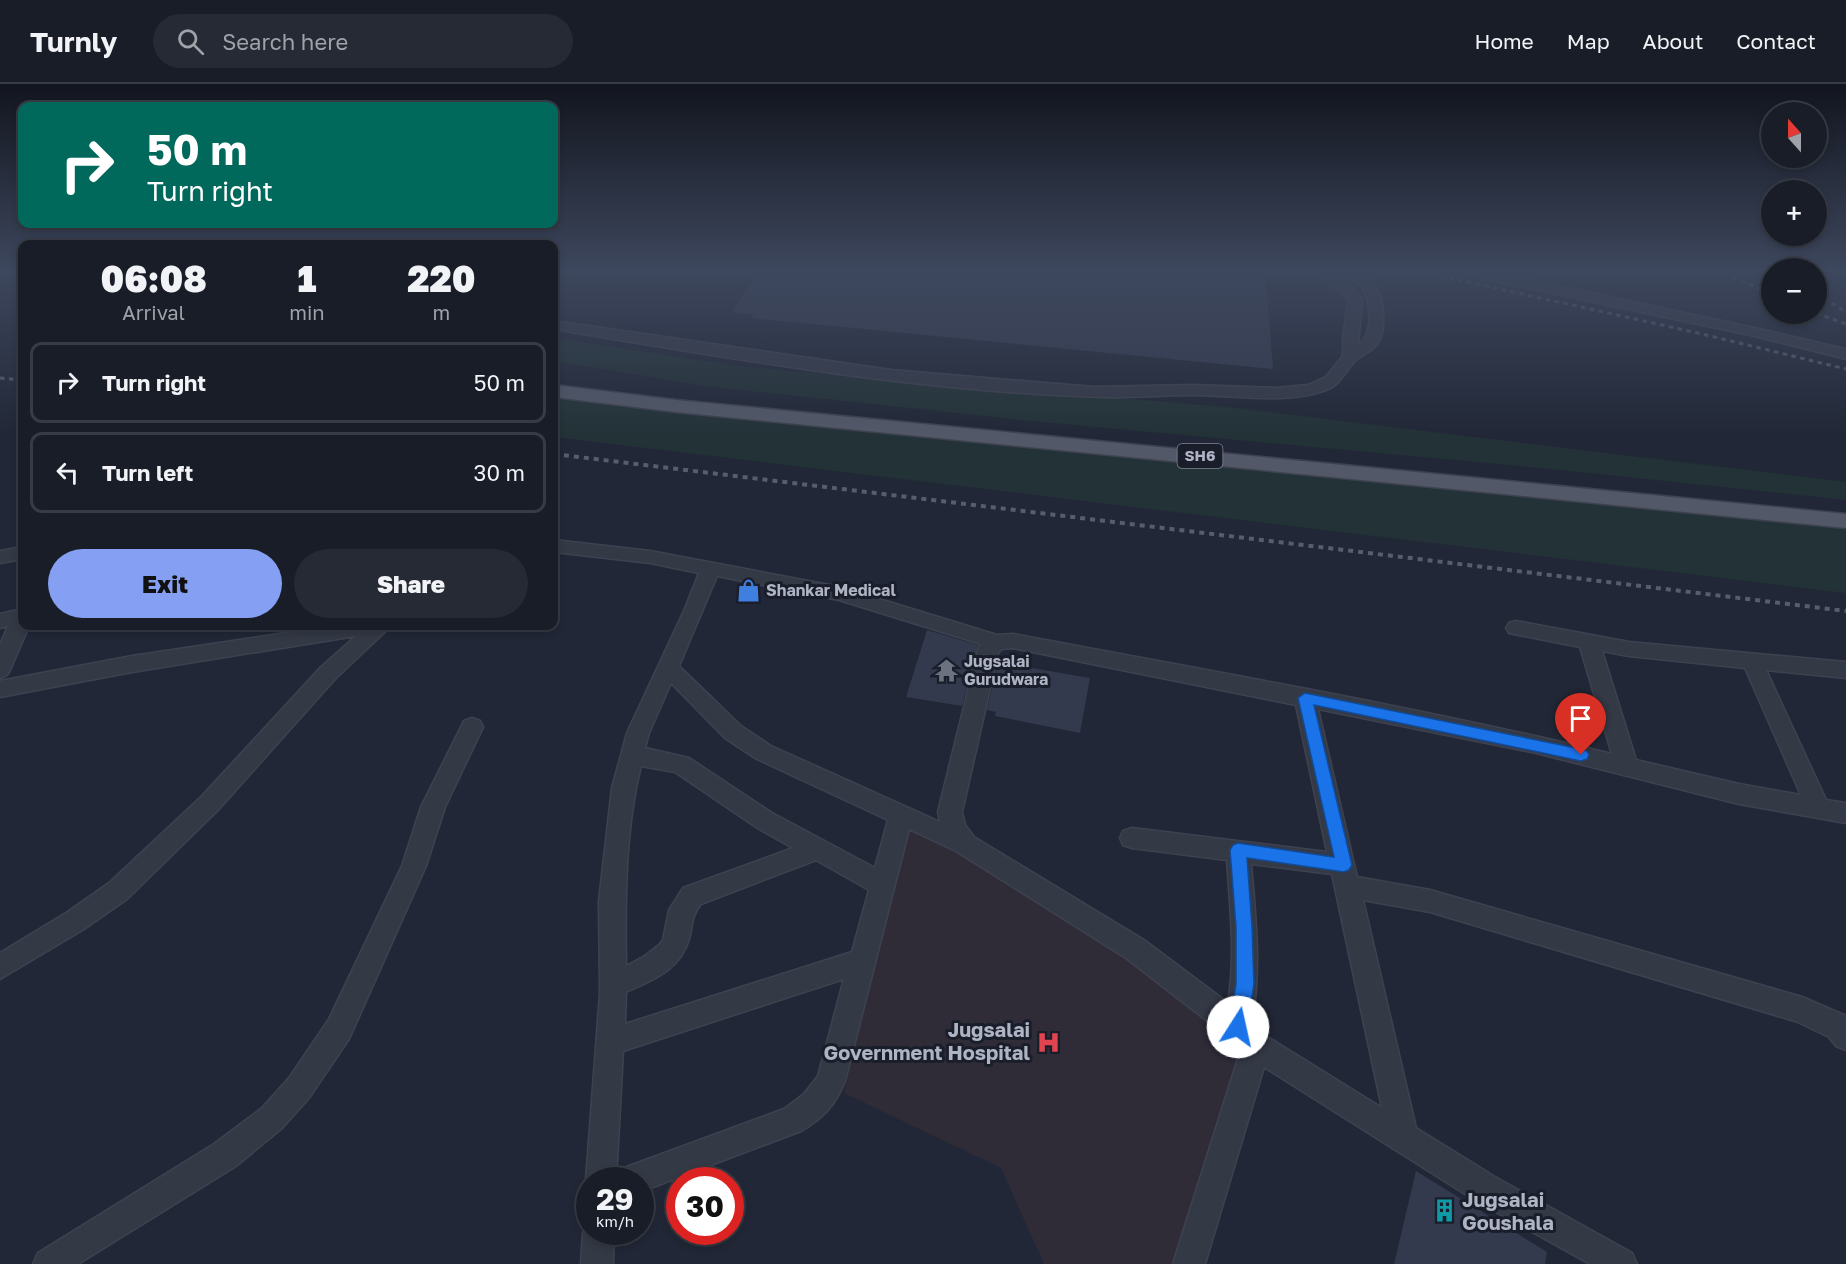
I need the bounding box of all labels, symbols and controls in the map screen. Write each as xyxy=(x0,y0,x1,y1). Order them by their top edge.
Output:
search box xyxy=(153,14,573,68)
text: Turnly xyxy=(30,25,117,58)
icon: search xyxy=(174,25,207,58)
text: Search here xyxy=(222,28,348,55)
text: Home xyxy=(1474,28,1534,54)
text: Map xyxy=(1567,28,1610,54)
text: About xyxy=(1643,28,1703,54)
text: Contact xyxy=(1736,28,1816,54)
north arrow xyxy=(1761,102,1827,168)
map controls xyxy=(1761,102,1827,324)
text: 50 m xyxy=(147,124,247,174)
icon: right xyxy=(48,126,126,204)
text: Turn right xyxy=(147,175,273,207)
button: + xyxy=(1761,180,1827,246)
text: 06:08 xyxy=(100,257,207,300)
text: 1 xyxy=(297,257,316,300)
text: 220 xyxy=(407,257,476,300)
button: − xyxy=(1761,258,1827,324)
text: Arrival xyxy=(122,300,185,324)
text: min xyxy=(289,300,325,324)
text: m xyxy=(432,300,450,324)
icon: right xyxy=(51,366,84,399)
text: Turn right xyxy=(102,369,206,396)
text: 50 m xyxy=(474,369,525,396)
road number: SH6 xyxy=(1178,444,1222,468)
icon: left xyxy=(51,456,84,489)
text: Turn left xyxy=(102,459,193,486)
text: 30 m xyxy=(474,459,525,486)
button: Exit xyxy=(48,549,282,618)
button: Share xyxy=(294,549,528,618)
shop icon: Shankar Medical xyxy=(735,577,761,603)
place label: Shankar Medical xyxy=(766,580,896,600)
place label: Jugsalai Gurudwara xyxy=(964,651,1048,689)
temple icon: Jugsalai Gurudwara xyxy=(933,657,959,683)
pin xyxy=(1555,693,1606,755)
icon: arrive xyxy=(1564,702,1597,735)
position arrow xyxy=(1206,995,1270,1059)
place label: Jugsalai Government Hospital xyxy=(824,1017,1030,1064)
hospital icon: Jugsalai Government Hospital xyxy=(1035,1029,1061,1055)
speed limit sign: 30 xyxy=(666,1167,744,1245)
text: 29 xyxy=(596,1181,634,1217)
place label: Jugsalai Goushala xyxy=(1462,1187,1554,1234)
building icon: Jugsalai Goushala xyxy=(1431,1198,1457,1224)
text: km/h xyxy=(596,1212,634,1230)

